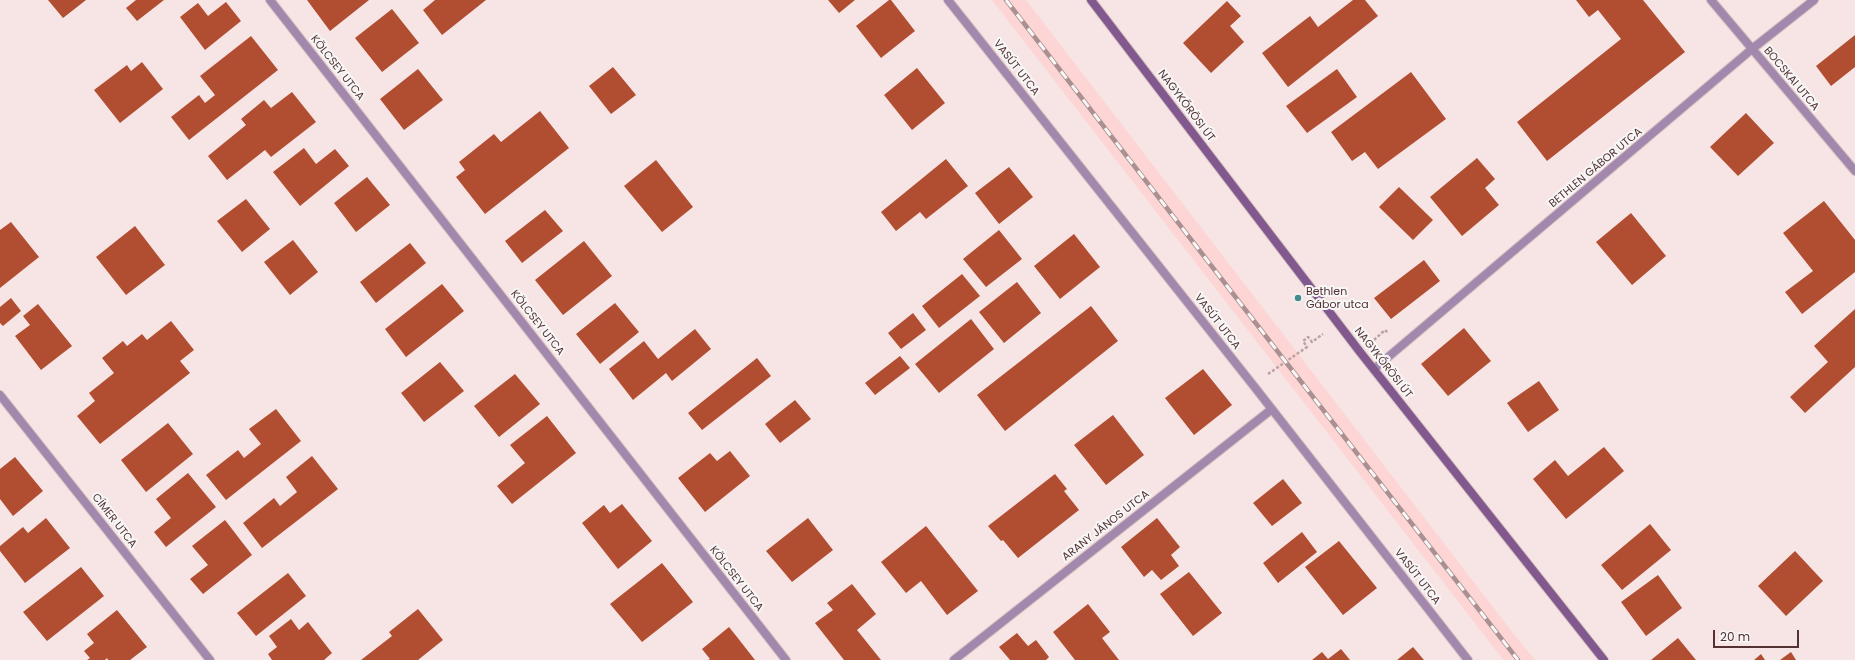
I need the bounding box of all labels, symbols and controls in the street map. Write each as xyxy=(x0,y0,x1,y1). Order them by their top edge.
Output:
street label: KÖLCSEY UTCA xyxy=(307,33,367,103)
street label: VASÚT UTCA xyxy=(990,38,1042,98)
street label: BOCSKAI UTCA xyxy=(1760,44,1822,114)
street label: NAGYKŐRÖSI ÚT xyxy=(1155,68,1217,144)
street label: BETHLEN GÁBOR UTCA xyxy=(1547,125,1645,211)
place label: Bethlen Gábor utca xyxy=(1306,285,1369,311)
street label: KÖLCSEY UTCA xyxy=(507,288,567,358)
street label: VASÚT UTCA xyxy=(1191,292,1243,352)
marker: Bethlen Gábor utca xyxy=(1293,293,1303,303)
street label: NAGYKŐRÖSI ÚT xyxy=(1351,325,1415,401)
street label: ARANY JÁNOS UTCA xyxy=(1060,488,1152,564)
street label: CÍMER UTCA xyxy=(89,491,139,551)
street label: KÖLCSEY UTCA xyxy=(706,544,766,614)
street label: VASÚT UTCA xyxy=(1391,547,1443,607)
scale bar xyxy=(1715,622,1801,648)
text: 20 m xyxy=(1720,628,1750,645)

